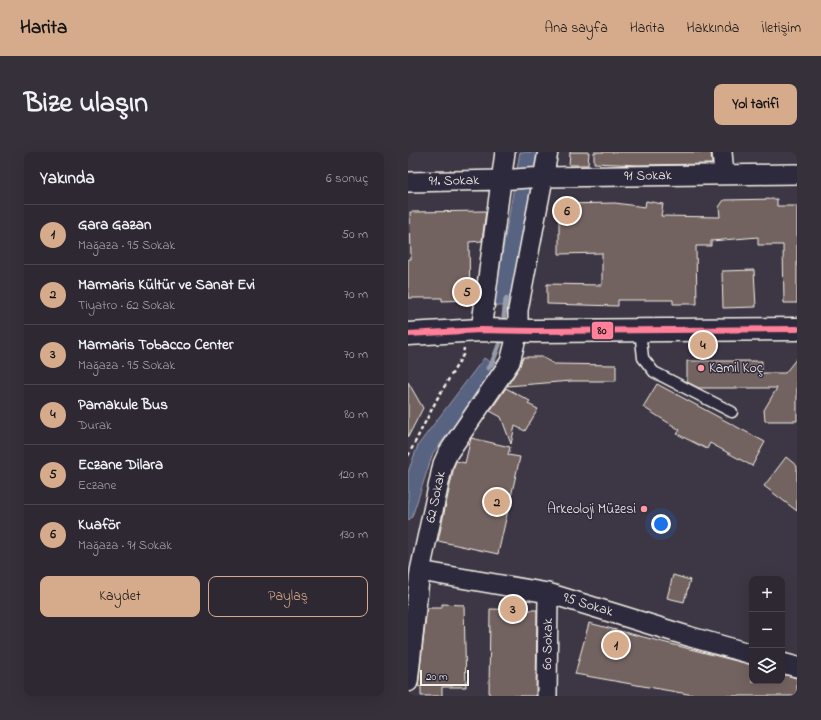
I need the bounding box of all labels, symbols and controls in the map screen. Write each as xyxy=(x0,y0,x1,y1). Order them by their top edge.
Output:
text: Harita xyxy=(20,15,67,42)
text: Ana sayfa xyxy=(545,18,608,39)
text: Harita xyxy=(630,18,665,39)
text: Hakkında xyxy=(687,18,739,39)
text: İletişim xyxy=(761,18,801,39)
text: Bize ulaşın xyxy=(24,84,148,125)
button: Yol tarifi xyxy=(714,84,797,125)
street label: 91 Sokak xyxy=(624,165,673,187)
text: Yakında xyxy=(40,166,95,191)
text: 6 sonuç xyxy=(326,169,368,188)
street label: 91. Sokak xyxy=(428,170,480,192)
pin: 6 xyxy=(554,196,580,226)
text: Gara Gazan xyxy=(78,214,151,236)
text: 1 xyxy=(51,225,55,244)
text: 50 m xyxy=(342,225,368,244)
text: Mağaza · 95 Sokak xyxy=(78,236,175,255)
text: Marmaris Kültür ve Sanat Evi xyxy=(78,274,255,296)
pin: 5 xyxy=(454,277,480,307)
text: 2 xyxy=(50,285,56,304)
text: 70 m xyxy=(344,285,368,304)
text: Tiyatro · 62 Sokak xyxy=(78,296,175,315)
line badge: 80 xyxy=(591,321,614,340)
text: 80 xyxy=(597,323,607,339)
pin: 4 xyxy=(690,330,716,360)
text: Marmaris Tobacco Center xyxy=(78,334,233,356)
text: 3 xyxy=(50,345,56,364)
text: 70 m xyxy=(344,345,368,364)
text: Mağaza · 95 Sokak xyxy=(78,356,175,375)
place label: Kamil Koç xyxy=(709,358,764,379)
marker: Kamil Koç xyxy=(696,363,706,373)
text: Pamakule Bus xyxy=(78,394,168,416)
text: 4 xyxy=(50,405,56,424)
text: 80 m xyxy=(344,405,368,424)
text: Durak xyxy=(78,416,112,435)
text: Eczane Dilara xyxy=(78,454,163,476)
text: 5 xyxy=(49,465,57,484)
text: 120 m xyxy=(338,465,368,484)
street label: 62 Sokak xyxy=(420,468,452,525)
text: Eczane xyxy=(78,476,116,495)
pin: 2 xyxy=(484,487,510,517)
place label: Arkeoloji Müzesi xyxy=(547,499,636,520)
marker: Arkeoloji Müzesi xyxy=(639,504,649,514)
text: Kuaför xyxy=(78,514,120,536)
your location xyxy=(651,514,671,534)
text: 6 xyxy=(50,525,56,544)
text: 130 m xyxy=(340,525,368,544)
text: Mağaza · 91 Sokak xyxy=(78,536,172,555)
button: Kaydet xyxy=(40,576,200,617)
button: Paylaş xyxy=(208,576,368,617)
map controls xyxy=(749,576,785,684)
button: + xyxy=(749,576,785,612)
street label: 95 Sokak xyxy=(560,587,616,623)
pin: 3 xyxy=(500,594,526,624)
button: − xyxy=(749,612,785,648)
street label: 60 Sokak xyxy=(537,617,559,670)
pin: 1 xyxy=(603,630,629,660)
button: layers xyxy=(749,648,785,684)
scale bar xyxy=(420,668,469,687)
text: 20 m xyxy=(426,669,448,685)

